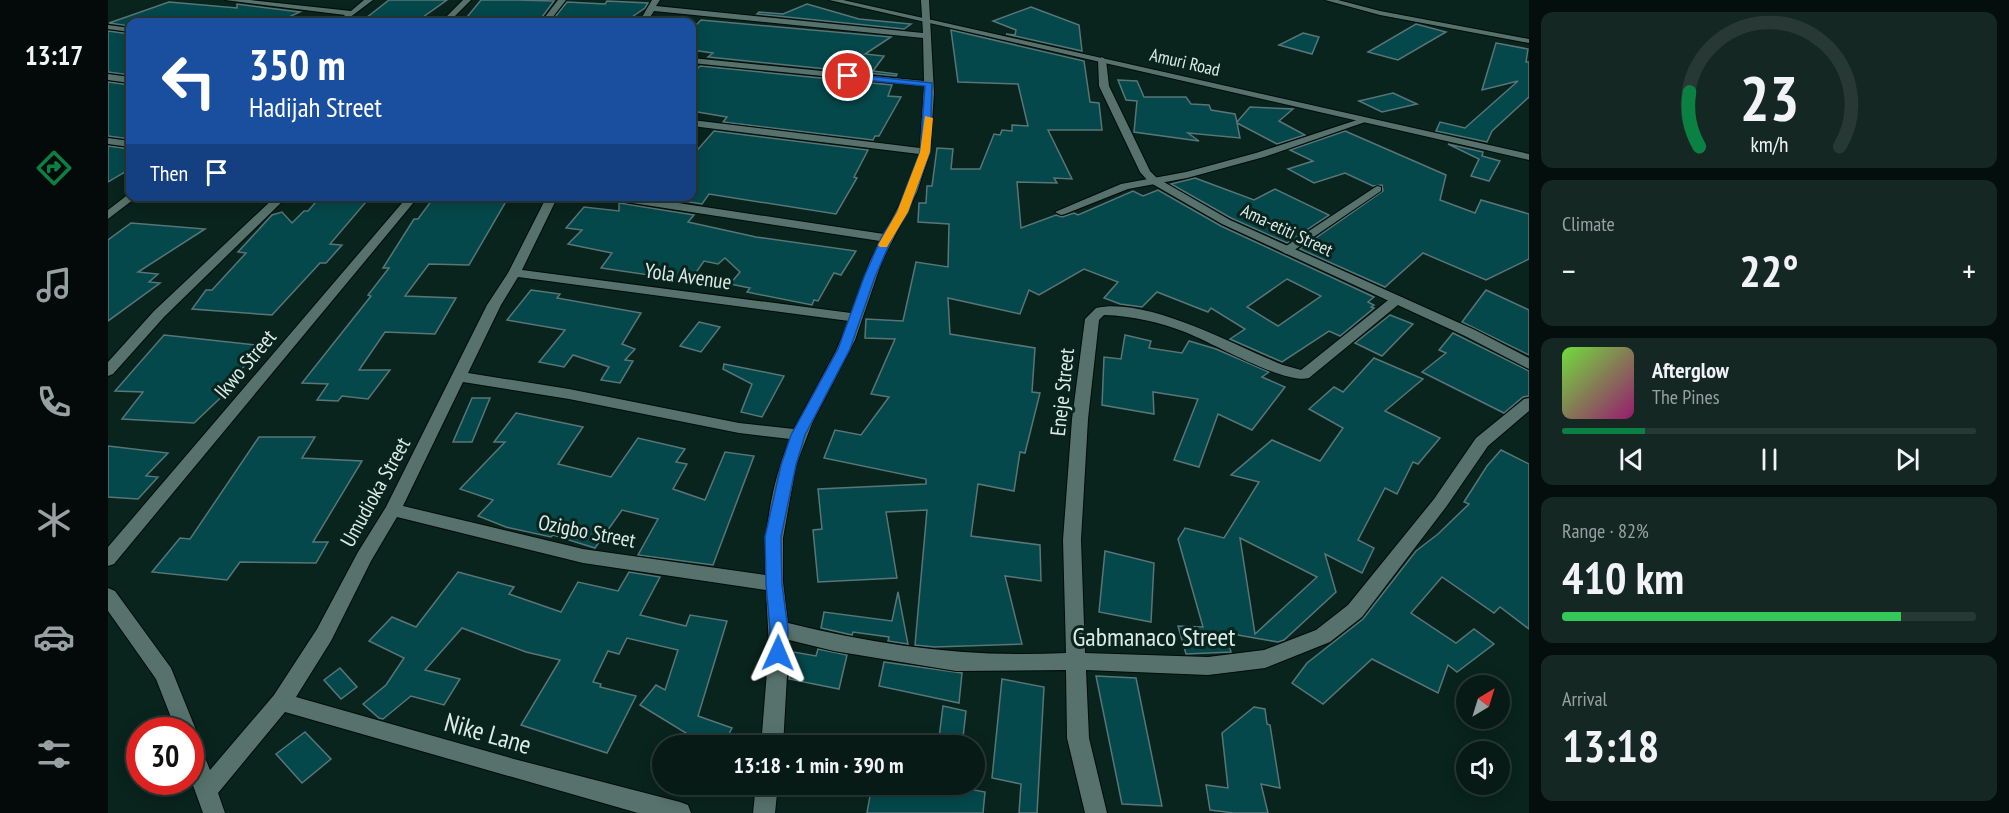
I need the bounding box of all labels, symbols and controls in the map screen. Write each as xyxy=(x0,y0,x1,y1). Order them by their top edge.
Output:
text: 350 m xyxy=(249,37,346,92)
text: 13:17 xyxy=(25,38,83,72)
icon: left xyxy=(150,42,228,120)
street label: Amuri Road xyxy=(1148,43,1222,81)
pin xyxy=(822,50,873,101)
text: 23 xyxy=(1739,57,1799,138)
icon: arrive xyxy=(831,59,864,92)
text: Hadijah Street xyxy=(249,90,382,124)
text: km/h xyxy=(1750,130,1788,158)
icon: directions xyxy=(33,147,75,189)
icon: arrive xyxy=(200,156,233,189)
text: Then xyxy=(150,159,188,187)
street label: Ama-etiti Street xyxy=(1237,199,1337,261)
text: Climate xyxy=(1562,211,1615,237)
text: 22° xyxy=(1739,241,1799,299)
text: − xyxy=(1562,249,1576,292)
text: + xyxy=(1962,249,1976,292)
street label: Yola Avenue xyxy=(643,257,733,295)
icon: music xyxy=(33,264,75,306)
street label: Ikwo Street xyxy=(208,324,282,404)
street label: Eneje Street xyxy=(1044,347,1080,437)
text: Afterglow xyxy=(1652,356,1729,384)
icon: phone xyxy=(33,381,75,423)
text: The Pines xyxy=(1652,384,1719,410)
street label: Umudioka Street xyxy=(334,432,416,551)
icon: previous xyxy=(1615,443,1648,476)
icon: pause xyxy=(1753,443,1786,476)
icon: next xyxy=(1891,443,1924,476)
icon: climate xyxy=(33,499,75,541)
street label: Ozigbo Street xyxy=(536,508,638,554)
text: Range · 82% xyxy=(1562,518,1649,544)
text: 410 km xyxy=(1562,548,1684,606)
icon: car xyxy=(33,616,75,658)
street label: Gabmanaco Street xyxy=(1073,620,1236,653)
position arrow xyxy=(746,621,810,685)
north arrow xyxy=(1456,675,1510,729)
map controls xyxy=(1456,675,1510,795)
text: Arrival xyxy=(1562,686,1607,712)
street label: Nike Lane xyxy=(441,705,535,761)
text: 13:18 xyxy=(1562,716,1659,774)
speed limit sign: 30 xyxy=(126,717,204,795)
icon: filters xyxy=(33,733,75,775)
button: sound xyxy=(1456,741,1510,795)
text: 13:18 · 1 min · 390 m xyxy=(733,751,904,779)

